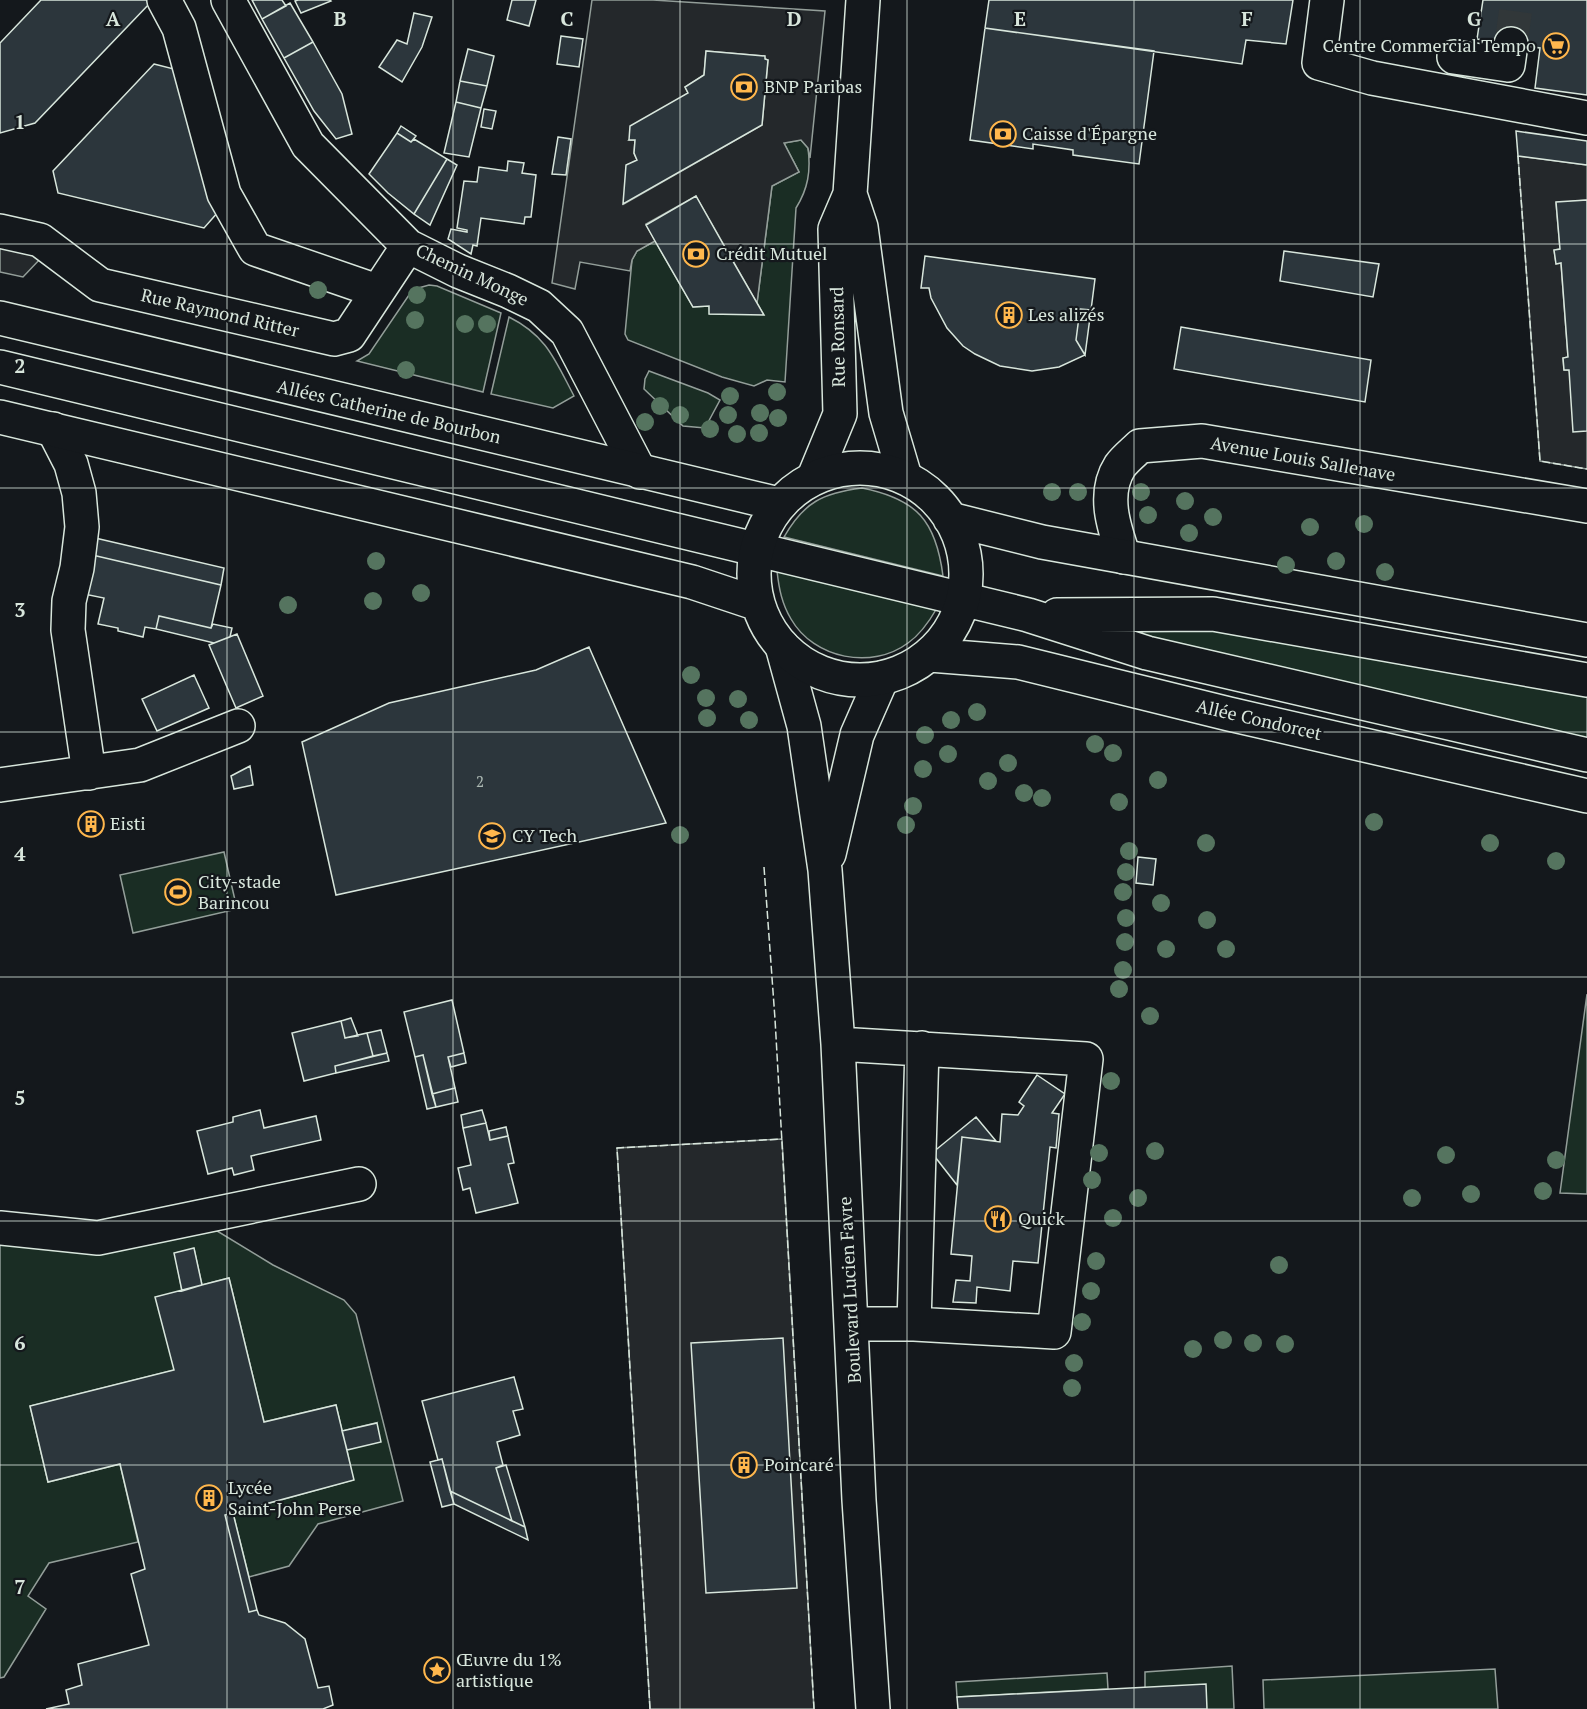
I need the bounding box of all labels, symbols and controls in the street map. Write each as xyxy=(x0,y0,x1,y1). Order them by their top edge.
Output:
text: A xyxy=(106,5,121,32)
text: B xyxy=(334,5,347,32)
text: C xyxy=(560,5,574,32)
text: D xyxy=(787,5,801,32)
text: E xyxy=(1014,5,1026,32)
text: F xyxy=(1241,5,1253,32)
text: G xyxy=(1467,5,1481,32)
supermarket icon: Centre Commercial Tempo xyxy=(1541,31,1571,61)
place label: Centre Commercial Tempo xyxy=(1323,33,1536,57)
bank icon: BNP Paribas xyxy=(729,72,759,102)
place label: BNP Paribas xyxy=(764,74,862,98)
text: 1 xyxy=(14,108,26,135)
bank icon: Caisse d'Épargne xyxy=(988,119,1018,149)
place label: Caisse d'Épargne xyxy=(1022,121,1157,145)
street label: Chemin Monge xyxy=(412,237,533,311)
bank icon: Crédit Mutuel xyxy=(681,239,711,269)
place label: Crédit Mutuel xyxy=(716,241,827,265)
street label: Rue Raymond Ritter xyxy=(139,282,302,342)
street label: Rue Ronsard xyxy=(824,286,850,388)
building icon: Les alizés xyxy=(994,300,1024,330)
place label: Les alizés xyxy=(1028,302,1104,326)
text: 2 xyxy=(14,352,26,379)
street label: Allées Catherine de Bourbon xyxy=(275,374,504,449)
street label: Avenue Louis Sallenave xyxy=(1209,430,1397,486)
text: 3 xyxy=(14,596,26,623)
street label: Allée Condorcet xyxy=(1194,693,1325,745)
house number: 2 xyxy=(476,771,484,791)
building icon: Eisti xyxy=(76,809,106,839)
place label: Eisti xyxy=(110,811,146,835)
school or university icon: CY Tech xyxy=(477,821,507,851)
place label: CY Tech xyxy=(512,823,578,847)
text: 4 xyxy=(14,840,26,867)
place label: City-stade Barincou xyxy=(198,869,281,914)
sports icon: City-stade Barincou xyxy=(163,877,193,907)
text: 5 xyxy=(14,1084,26,1111)
street label: Boulevard Lucien Favre xyxy=(832,1196,866,1384)
restaurant icon: Quick xyxy=(983,1204,1013,1234)
place label: Quick xyxy=(1018,1206,1065,1230)
text: 6 xyxy=(14,1329,26,1356)
building icon: Poincaré xyxy=(729,1450,759,1480)
place label: Poincaré xyxy=(764,1452,834,1476)
place label: Lycée Saint-John Perse xyxy=(228,1475,361,1520)
building icon: Lycée Saint-John Perse xyxy=(194,1483,224,1513)
text: 7 xyxy=(14,1573,26,1600)
place label: Œuvre du 1% artistique xyxy=(456,1647,562,1692)
place icon: Œuvre du 1% artistique xyxy=(422,1655,452,1685)

